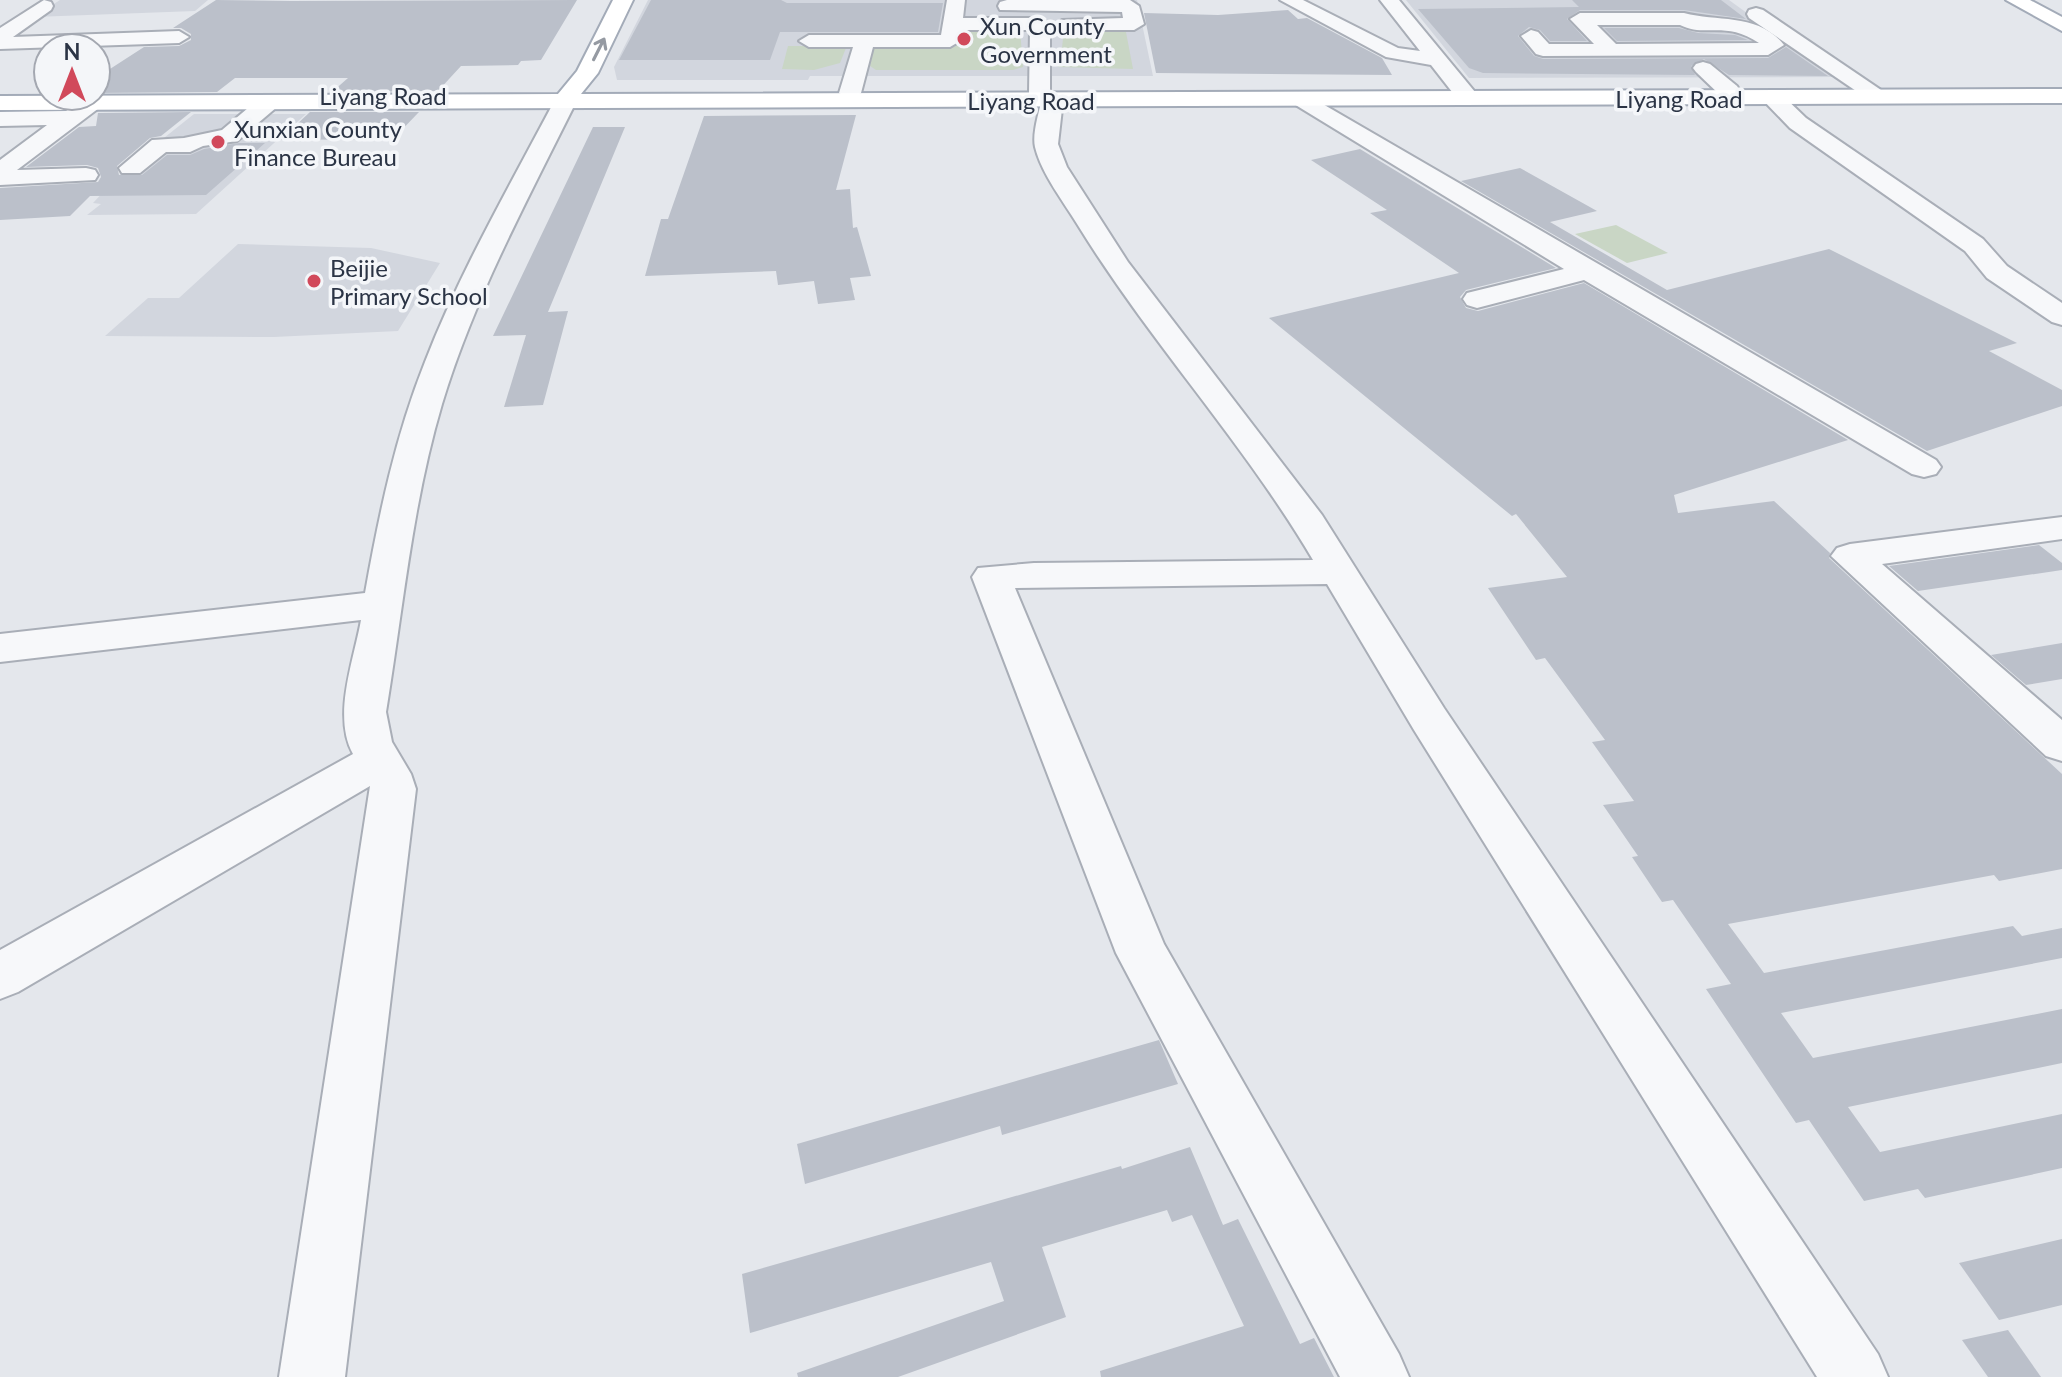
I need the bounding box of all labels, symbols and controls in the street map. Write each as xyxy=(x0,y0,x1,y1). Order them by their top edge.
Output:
place label: Xun County Government xyxy=(980,11,1112,68)
marker: Xun County Government xyxy=(955,30,973,48)
north arrow xyxy=(32,32,112,112)
one-way arrow xyxy=(591,37,607,61)
text: N xyxy=(64,38,80,65)
street label: Liyang Road xyxy=(319,81,447,110)
street label: Liyang Road xyxy=(1615,84,1743,113)
street label: Liyang Road xyxy=(967,86,1095,115)
place label: Xunxian County Finance Bureau xyxy=(234,114,402,171)
marker: Xunxian County Finance Bureau xyxy=(209,133,227,151)
place label: Beijie Primary School xyxy=(330,253,488,310)
marker: Beijie Primary School xyxy=(305,272,323,290)

